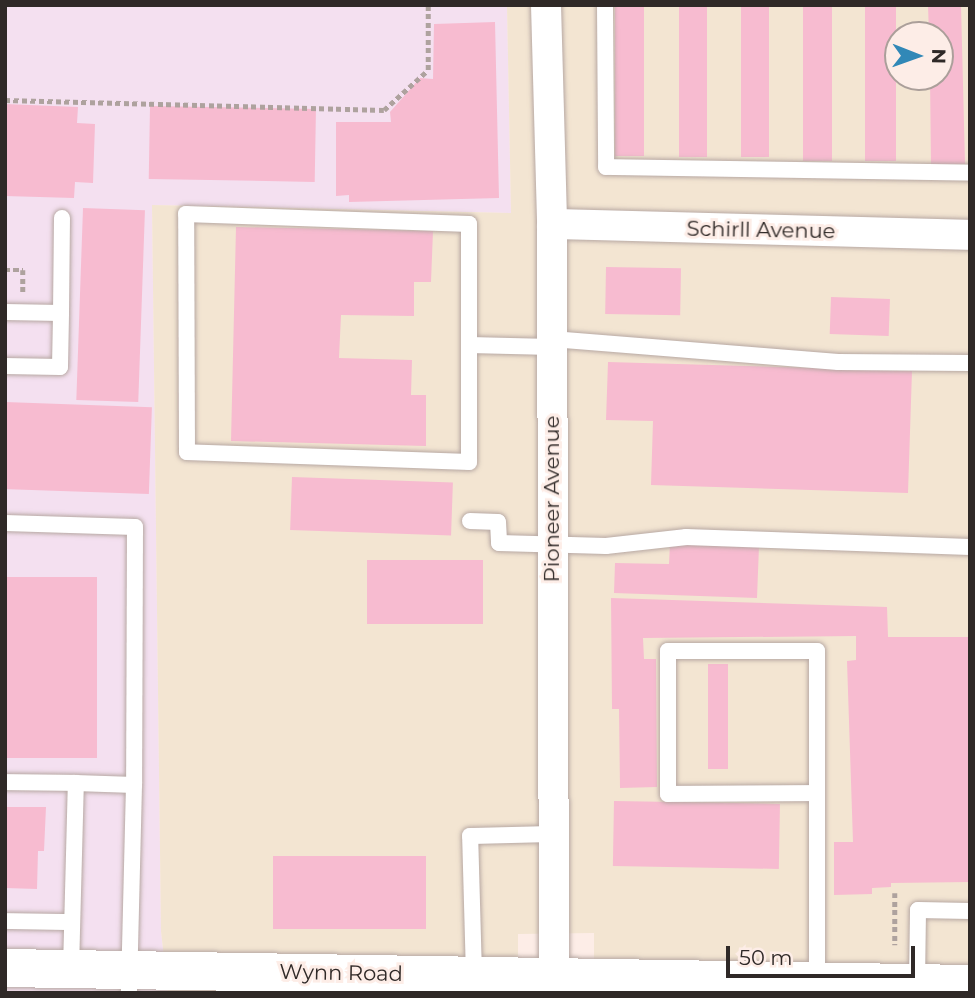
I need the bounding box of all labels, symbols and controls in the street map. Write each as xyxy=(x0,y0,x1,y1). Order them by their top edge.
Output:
north arrow xyxy=(884,21,954,91)
text: N xyxy=(927,48,950,64)
street label: Schirll Avenue xyxy=(686,216,836,244)
street label: Pioneer Avenue xyxy=(539,416,565,582)
scale bar xyxy=(730,932,919,976)
text: 50 m xyxy=(739,945,793,970)
street label: Wynn Road xyxy=(279,959,403,987)

